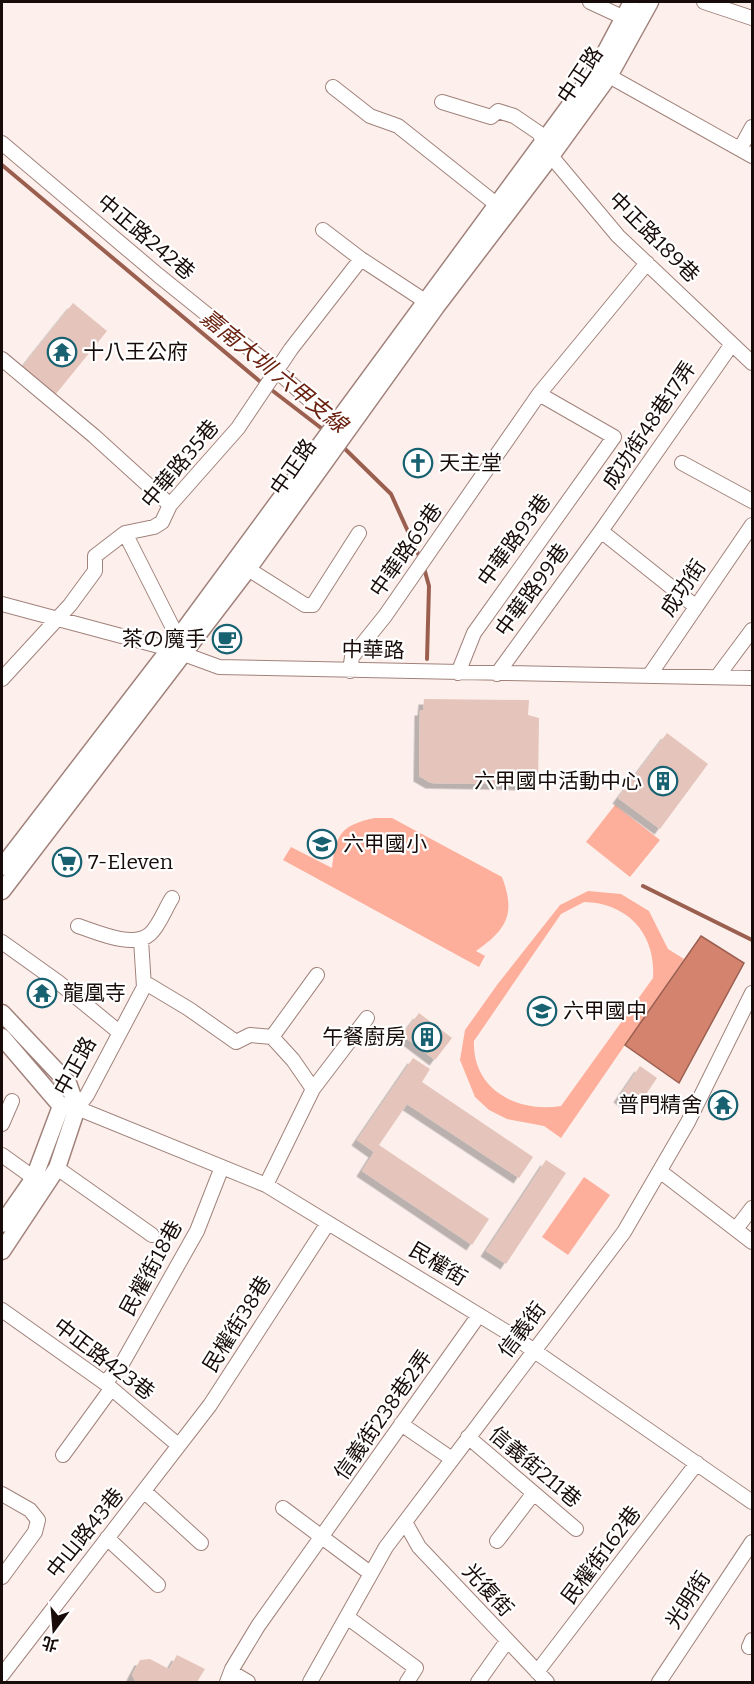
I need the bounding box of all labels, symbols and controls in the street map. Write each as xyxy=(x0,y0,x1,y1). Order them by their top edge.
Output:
street label: 中正路 xyxy=(552,42,608,108)
street label: 中正路189巷 xyxy=(603,186,705,288)
street label: 中正路242巷 xyxy=(92,189,200,285)
water label: 嘉南大圳 六甲支線 xyxy=(195,304,355,440)
temple icon: 十八王公府 xyxy=(46,336,78,368)
place label: 十八王公府 xyxy=(83,339,188,365)
street label: 成功街48巷17弄 xyxy=(597,356,701,494)
street label: 中華路35巷 xyxy=(136,415,224,513)
street label: 中正路 xyxy=(264,434,322,500)
church icon: 天主堂 xyxy=(402,447,434,479)
place label: 天主堂 xyxy=(439,450,502,476)
street label: 中華路93巷 xyxy=(472,489,556,591)
street label: 中華路69巷 xyxy=(364,498,448,602)
street label: 中華路99巷 xyxy=(490,538,574,642)
street label: 成功街 xyxy=(655,555,711,621)
cafe icon: 茶の魔手 xyxy=(211,623,243,655)
place label: 茶の魔手 xyxy=(122,626,206,652)
street label: 中華路 xyxy=(341,636,405,664)
building icon: 六甲國中活動中心 xyxy=(647,765,679,797)
place label: 六甲國中活動中心 xyxy=(474,768,642,794)
school or university icon: 六甲國小 xyxy=(306,828,338,860)
place label: 六甲國小 xyxy=(343,831,427,857)
supermarket icon: 7-Eleven xyxy=(51,846,83,878)
place label: 7-Eleven xyxy=(88,849,173,875)
temple icon: 龍凰寺 xyxy=(26,977,58,1009)
place label: 龍凰寺 xyxy=(63,980,126,1006)
school or university icon: 六甲國中 xyxy=(526,995,558,1027)
place label: 六甲國中 xyxy=(563,998,647,1024)
building icon: 午餐廚房 xyxy=(411,1021,443,1053)
place label: 午餐廚房 xyxy=(322,1024,406,1050)
street label: 中正路 xyxy=(48,1032,102,1100)
temple icon: 普門精舍 xyxy=(707,1089,739,1121)
place label: 普門精舍 xyxy=(618,1092,702,1118)
street label: 民權街18巷 xyxy=(114,1216,188,1320)
street label: 民權街 xyxy=(404,1237,472,1291)
street label: 民權街38巷 xyxy=(197,1271,277,1377)
street label: 信義街 xyxy=(493,1297,551,1363)
street label: 中正路423巷 xyxy=(48,1313,160,1405)
street label: 信義街238巷2弄 xyxy=(329,1345,437,1485)
street label: 信義街211巷 xyxy=(484,1421,586,1513)
street label: 中山路43巷 xyxy=(41,1483,129,1583)
street label: 民權街162巷 xyxy=(556,1501,646,1609)
street label: 光復街 xyxy=(457,1558,519,1622)
street label: 光明街 xyxy=(660,1567,716,1633)
north arrow xyxy=(24,1600,84,1660)
text: 北 xyxy=(40,1633,60,1655)

